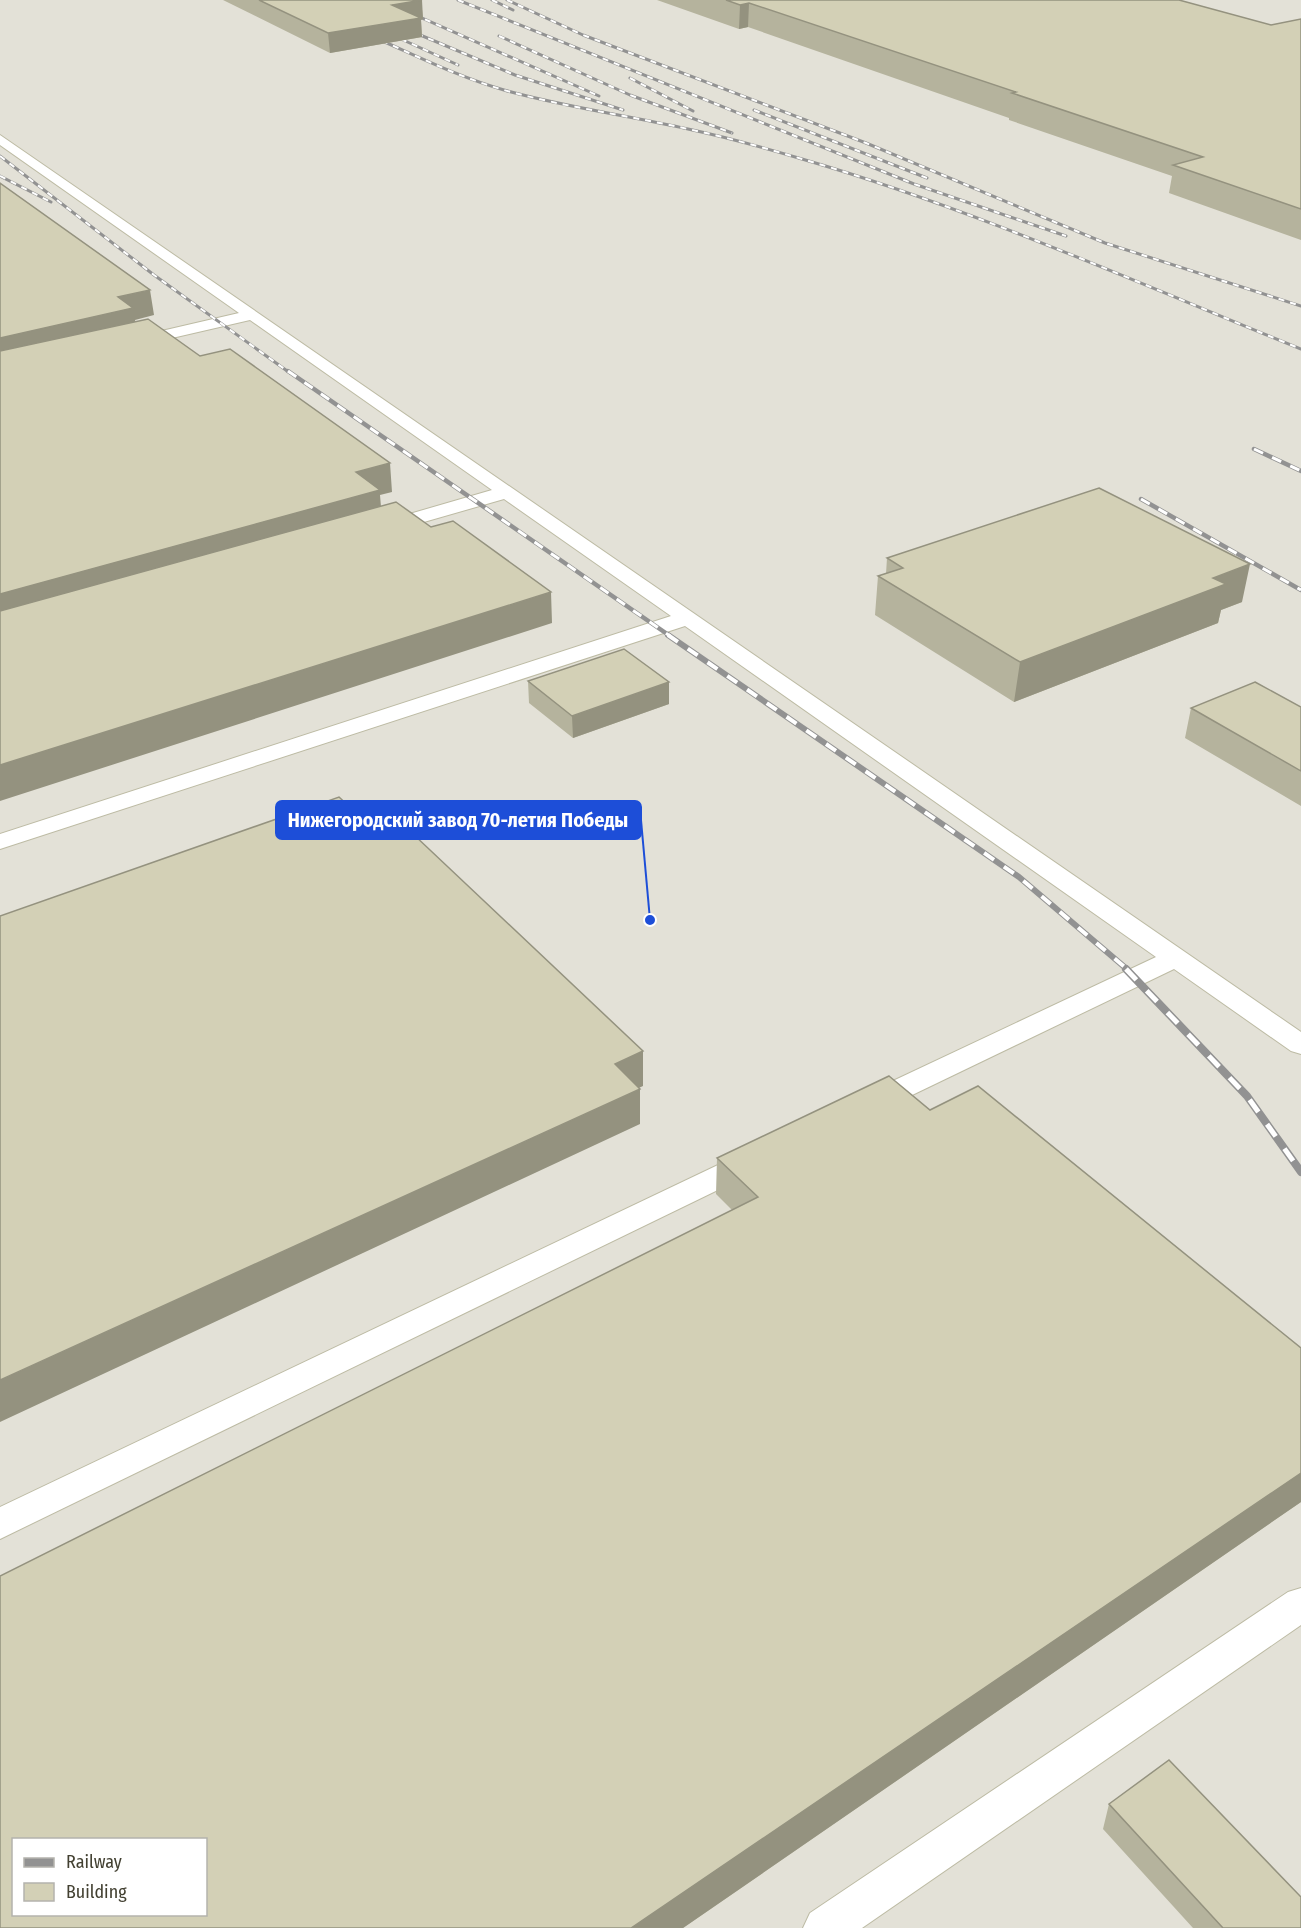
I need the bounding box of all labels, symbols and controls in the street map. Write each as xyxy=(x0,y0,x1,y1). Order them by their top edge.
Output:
callout: Нижегородский завод 70-летия Победы xyxy=(276,801,641,839)
text: Нижегородский завод 70-летия Победы xyxy=(288,808,628,832)
legend xyxy=(12,1838,207,1916)
text: Railway xyxy=(66,1851,122,1873)
text: Building xyxy=(66,1881,127,1903)

